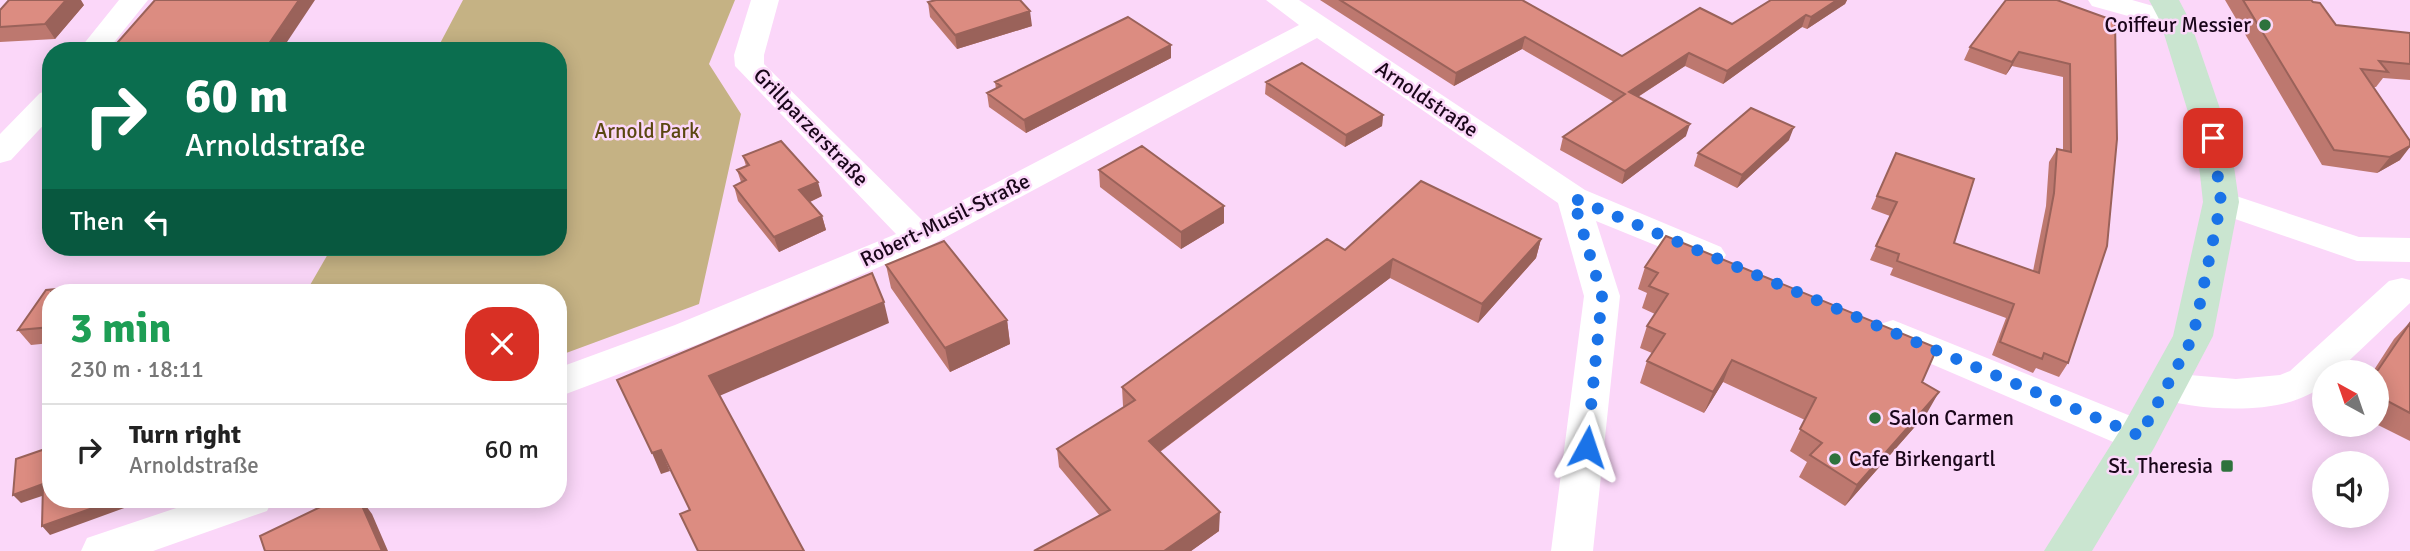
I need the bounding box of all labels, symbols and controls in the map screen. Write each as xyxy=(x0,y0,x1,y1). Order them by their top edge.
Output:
place label: Coiffeur Messier xyxy=(2105,12,2251,38)
marker: Coiffeur Messier xyxy=(2257,17,2273,33)
street label: Arnoldstraße xyxy=(1371,55,1483,143)
street label: Grillparzerstraße xyxy=(748,62,874,192)
text: 60 m xyxy=(185,66,288,126)
icon: right xyxy=(70,70,161,161)
pin xyxy=(2183,108,2243,168)
park label: Arnold Park xyxy=(594,118,700,144)
icon: arrive xyxy=(2194,119,2232,157)
text: Arnoldstraße xyxy=(185,126,366,165)
street label: Robert-Musil-Straße xyxy=(856,168,1034,272)
icon: left xyxy=(138,203,176,241)
text: Then xyxy=(70,206,124,238)
text: 3 min xyxy=(70,303,171,354)
button: close xyxy=(465,307,539,381)
text: 230 m · 18:11 xyxy=(70,355,204,384)
north arrow xyxy=(2312,360,2389,438)
map controls xyxy=(2312,360,2389,528)
place label: Salon Carmen xyxy=(1889,405,2014,431)
position arrow xyxy=(1550,410,1624,484)
marker: Salon Carmen xyxy=(1867,410,1883,426)
text: Turn right xyxy=(129,419,241,451)
icon: right xyxy=(70,431,108,469)
text: 60 m xyxy=(484,434,539,466)
place label: Cafe Birkengartl xyxy=(1849,446,1996,472)
text: Arnoldstraße xyxy=(129,451,259,480)
marker: Cafe Birkengartl xyxy=(1827,451,1843,467)
button: sound xyxy=(2312,451,2389,528)
place label: St. Theresia xyxy=(2108,453,2213,479)
marker: St. Theresia xyxy=(2219,458,2235,474)

